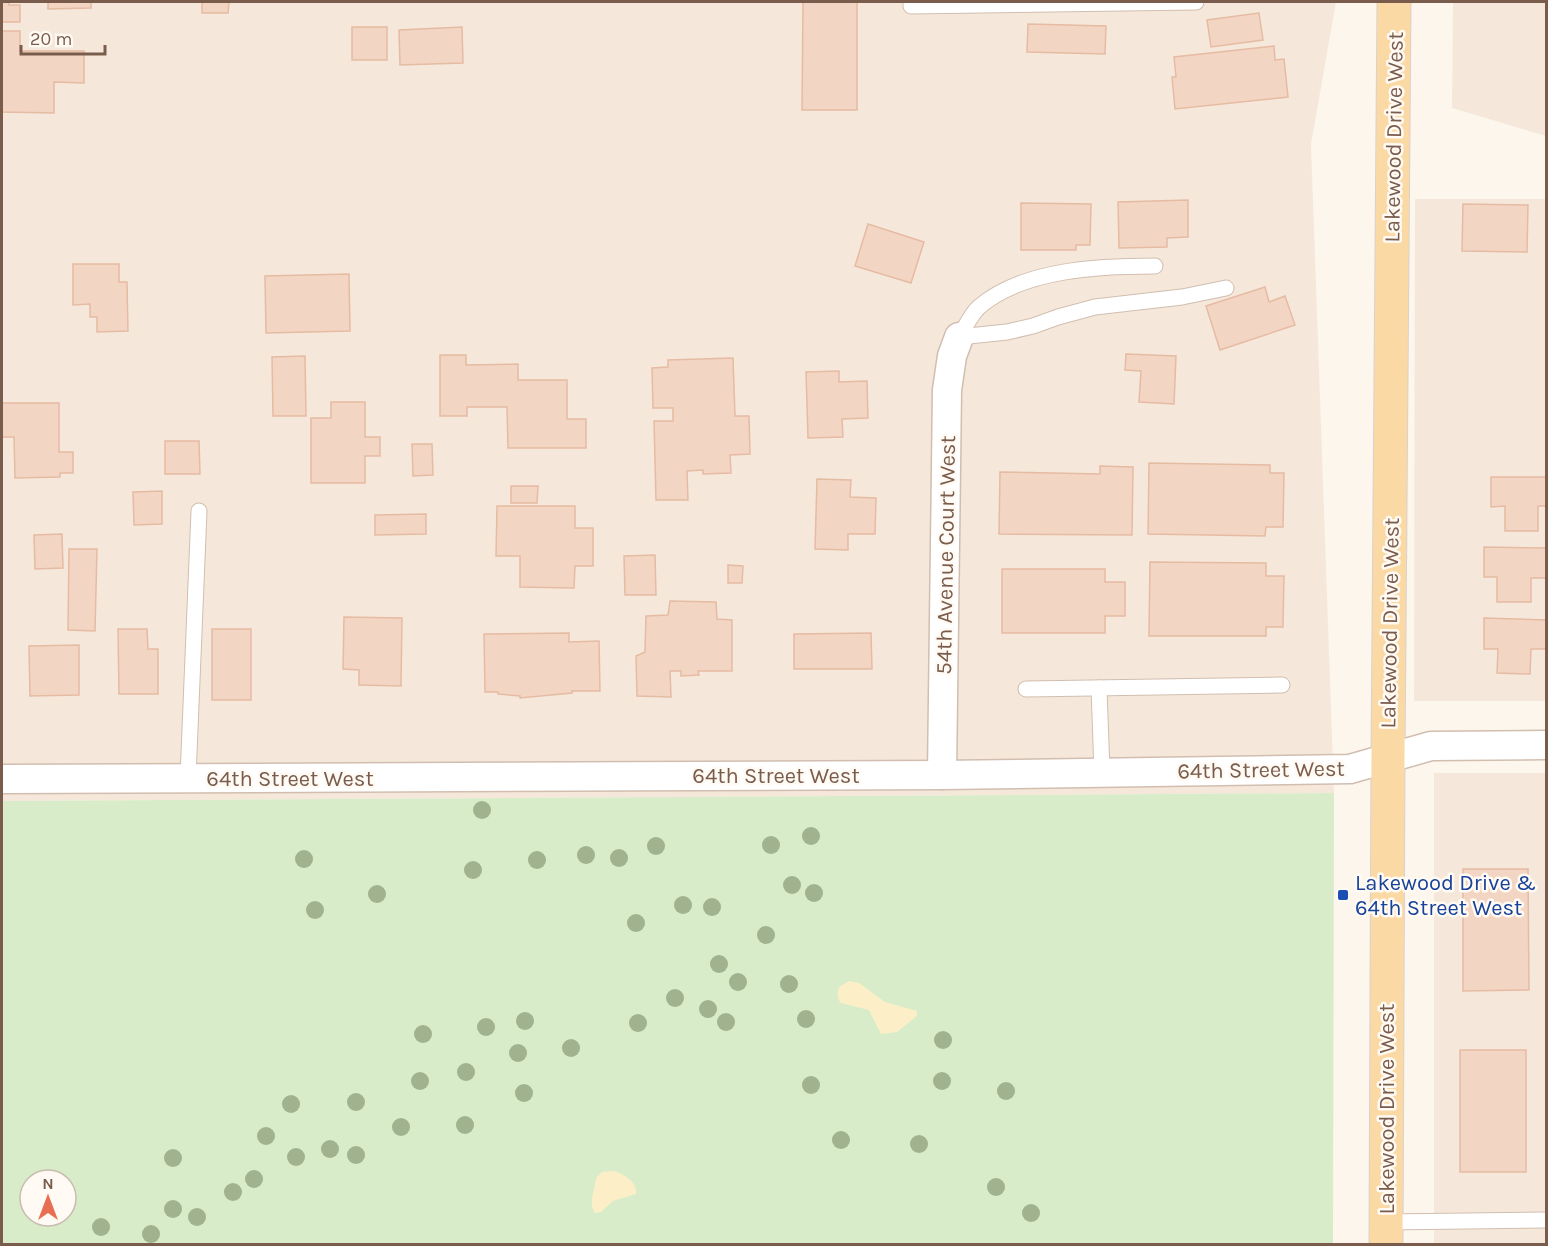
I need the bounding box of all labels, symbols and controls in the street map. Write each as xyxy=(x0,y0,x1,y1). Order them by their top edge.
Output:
scale bar xyxy=(21,18,105,56)
text: 20 m xyxy=(30,28,72,50)
street label: Lakewood Drive West xyxy=(1379,31,1409,243)
street label: 54th Avenue Court West xyxy=(931,435,961,675)
street label: Lakewood Drive West xyxy=(1375,517,1405,729)
street label: 64th Street West xyxy=(1177,756,1345,784)
street label: 64th Street West xyxy=(692,763,860,789)
street label: 64th Street West xyxy=(206,766,374,792)
place label: Lakewood Drive & 64th Street West xyxy=(1355,870,1536,921)
marker: Lakewood Drive & 64th Street West xyxy=(1336,888,1350,902)
street label: Lakewood Drive West xyxy=(1374,1003,1400,1215)
north arrow xyxy=(18,1168,78,1228)
text: N xyxy=(42,1174,54,1193)

